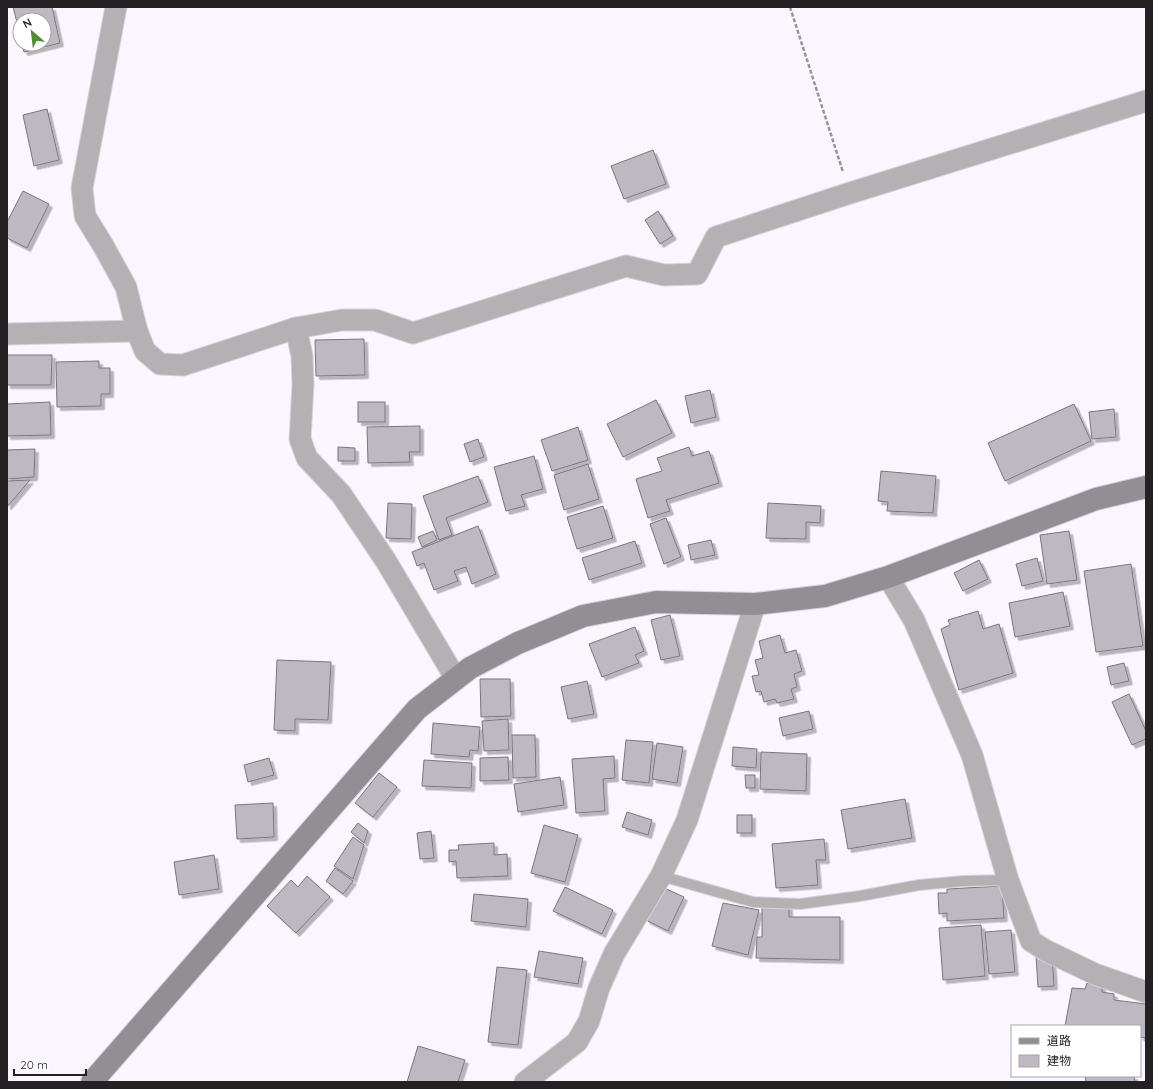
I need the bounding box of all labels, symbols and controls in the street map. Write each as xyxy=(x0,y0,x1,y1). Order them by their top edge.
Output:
north arrow xyxy=(12,12,52,52)
text: N xyxy=(20,15,34,31)
legend xyxy=(1011,1025,1141,1077)
text: 道路 xyxy=(1047,1033,1071,1048)
scale bar xyxy=(14,1051,86,1077)
text: 建物 xyxy=(1047,1053,1071,1068)
text: 20 m xyxy=(20,1057,48,1072)

